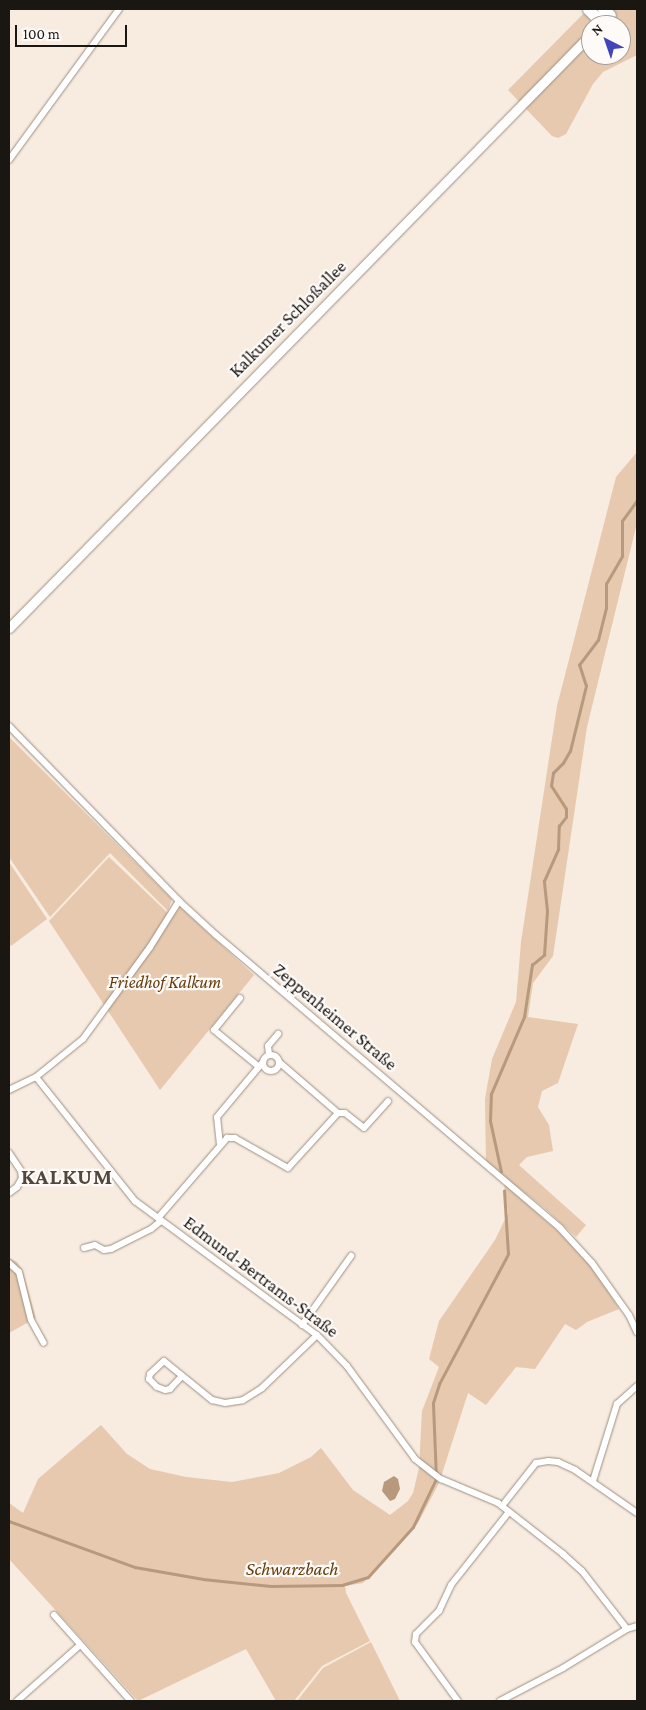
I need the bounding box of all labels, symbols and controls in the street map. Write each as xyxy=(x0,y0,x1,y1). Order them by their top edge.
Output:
scale bar xyxy=(18,15,130,47)
north arrow xyxy=(581,15,631,65)
text: N xyxy=(588,20,606,39)
text: 100 m xyxy=(23,26,60,42)
street label: Kalkumer Schloßallee xyxy=(225,256,351,382)
street label: Zeppenheimer Straße xyxy=(269,959,401,1075)
park label: Friedhof Kalkum xyxy=(109,971,221,993)
district label: KALKUM xyxy=(20,1164,114,1190)
street label: Edmund-Bertrams-Straße xyxy=(179,1212,343,1342)
water label: Schwarzbach xyxy=(246,1558,338,1580)

